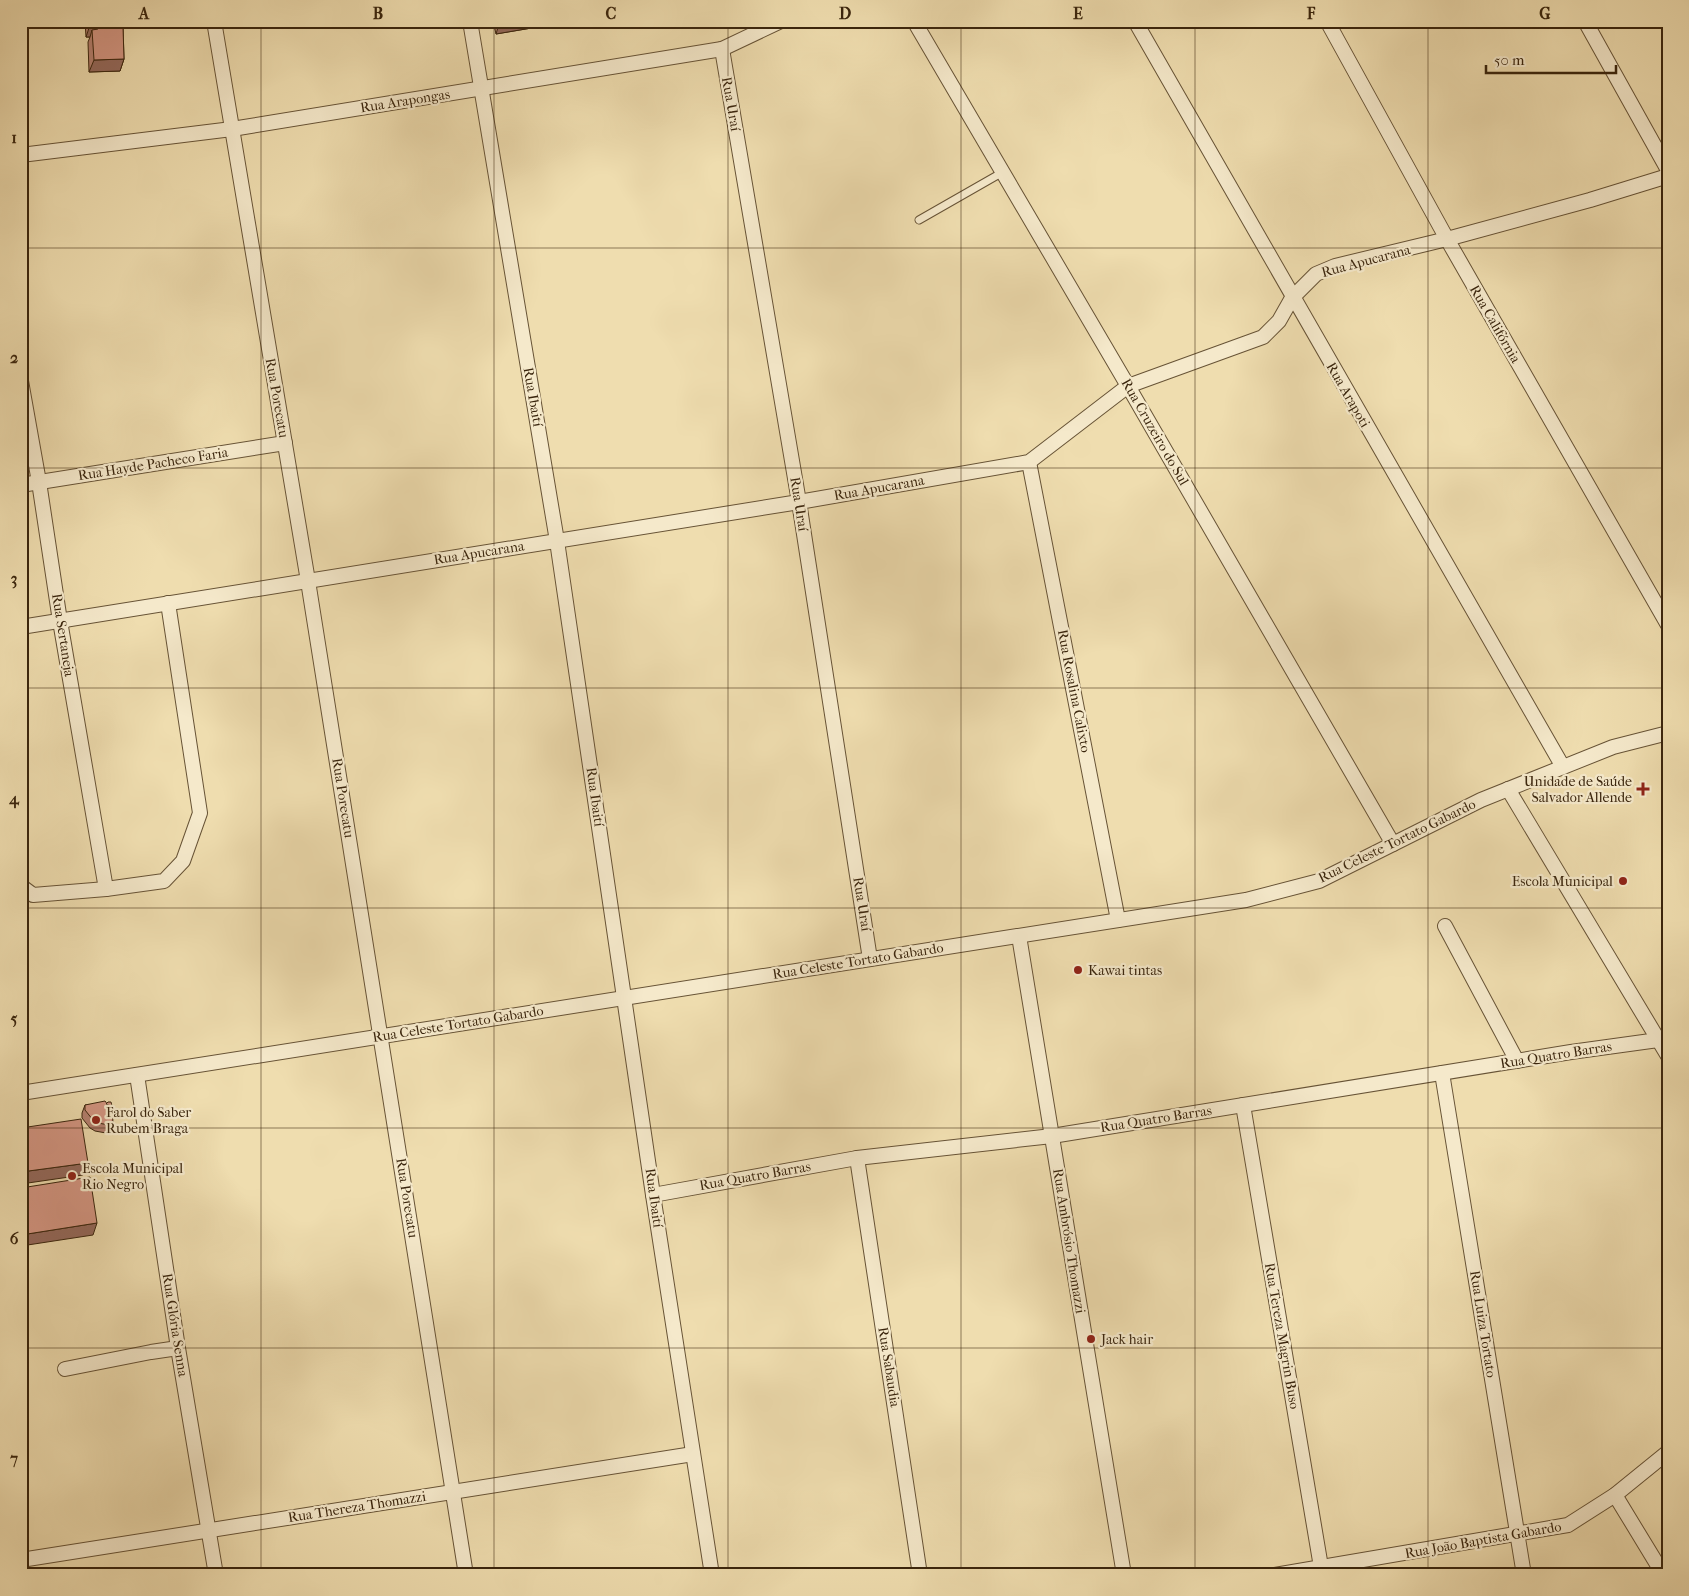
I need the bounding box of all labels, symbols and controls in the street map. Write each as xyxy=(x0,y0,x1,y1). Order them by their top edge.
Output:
text: A xyxy=(138,4,150,23)
text: B xyxy=(373,4,383,23)
text: C xyxy=(606,4,617,23)
text: D xyxy=(839,4,851,23)
text: E xyxy=(1073,4,1083,23)
text: F xyxy=(1306,4,1316,23)
text: G xyxy=(1539,4,1551,23)
scale bar xyxy=(1486,42,1616,74)
text: 50 m xyxy=(1494,51,1525,69)
street label: Rua Uraí xyxy=(718,76,744,133)
street label: Rua Arapongas xyxy=(359,86,451,116)
text: 1 xyxy=(11,128,17,147)
street label: Rua Apucarana xyxy=(1320,241,1413,281)
street label: Rua Califórnia xyxy=(1466,282,1524,367)
text: 2 xyxy=(10,348,18,367)
street label: Rua Porecatu xyxy=(262,357,292,439)
street label: Rua Arapoti xyxy=(1322,359,1374,431)
street label: Rua Ibaití xyxy=(519,366,547,429)
street label: Rua Cruzeiro do Sul xyxy=(1117,376,1193,489)
street label: Rua Hayde Pacheco Faria xyxy=(77,444,230,484)
street label: Rua Apucarana xyxy=(832,472,926,504)
street label: Rua Uraí xyxy=(786,476,812,533)
street label: Rua Apucarana xyxy=(432,537,526,569)
text: 3 xyxy=(11,569,17,589)
street label: Rua Sertaneja xyxy=(48,592,78,678)
street label: Rua Rosalina Calixto xyxy=(1054,628,1094,754)
street label: Rua Porecatu xyxy=(328,757,358,839)
street label: Rua Ibaití xyxy=(582,766,608,829)
place label: Unidade de Saúde Salvador Allende xyxy=(1524,773,1632,806)
marker: Unidade de Saúde Salvador Allende xyxy=(1636,782,1650,796)
text: 4 xyxy=(8,789,20,809)
street label: Rua Celeste Tortato Gabardo xyxy=(1316,795,1478,887)
place label: Escola Municipal xyxy=(1512,873,1613,890)
marker: Escola Municipal xyxy=(1617,875,1629,887)
street label: Rua Uraí xyxy=(849,876,875,933)
street label: Rua Celeste Tortato Gabardo xyxy=(771,939,945,983)
place label: Kawai tintas xyxy=(1088,962,1162,979)
marker: Kawai tintas xyxy=(1072,964,1084,976)
street label: Rua Celeste Tortato Gabardo xyxy=(371,1002,545,1046)
text: 5 xyxy=(11,1009,18,1028)
street label: Rua Quatro Barras xyxy=(1499,1038,1613,1072)
street label: Rua Quatro Barras xyxy=(1099,1102,1213,1136)
place label: Farol do Saber Rubem Braga xyxy=(106,1104,191,1137)
marker: Farol do Saber Rubem Braga xyxy=(90,1114,102,1126)
street label: Rua Porecatu xyxy=(392,1157,422,1239)
street label: Rua Quatro Barras xyxy=(698,1158,812,1194)
place label: Escola Municipal Rio Negro xyxy=(82,1160,183,1193)
street label: Rua Ibaití xyxy=(641,1167,667,1230)
street label: Rua Ambrósio Thomazzi xyxy=(1049,1167,1089,1315)
marker: Escola Municipal Rio Negro xyxy=(66,1170,78,1182)
text: 6 xyxy=(10,1229,19,1248)
street label: Rua Tereza Magrin Buso xyxy=(1261,1261,1303,1411)
street label: Rua Luiza Tortato xyxy=(1466,1269,1500,1379)
street label: Rua Glória Senna xyxy=(158,1272,192,1378)
street label: Rua Sabaudia xyxy=(874,1326,904,1409)
place label: Jack hair xyxy=(1100,1331,1153,1348)
marker: Jack hair xyxy=(1085,1333,1097,1345)
text: 7 xyxy=(9,1449,18,1468)
street label: Rua Thereza Thomazzi xyxy=(287,1488,427,1526)
street label: Rua João Baptista Gabardo xyxy=(1403,1518,1563,1562)

